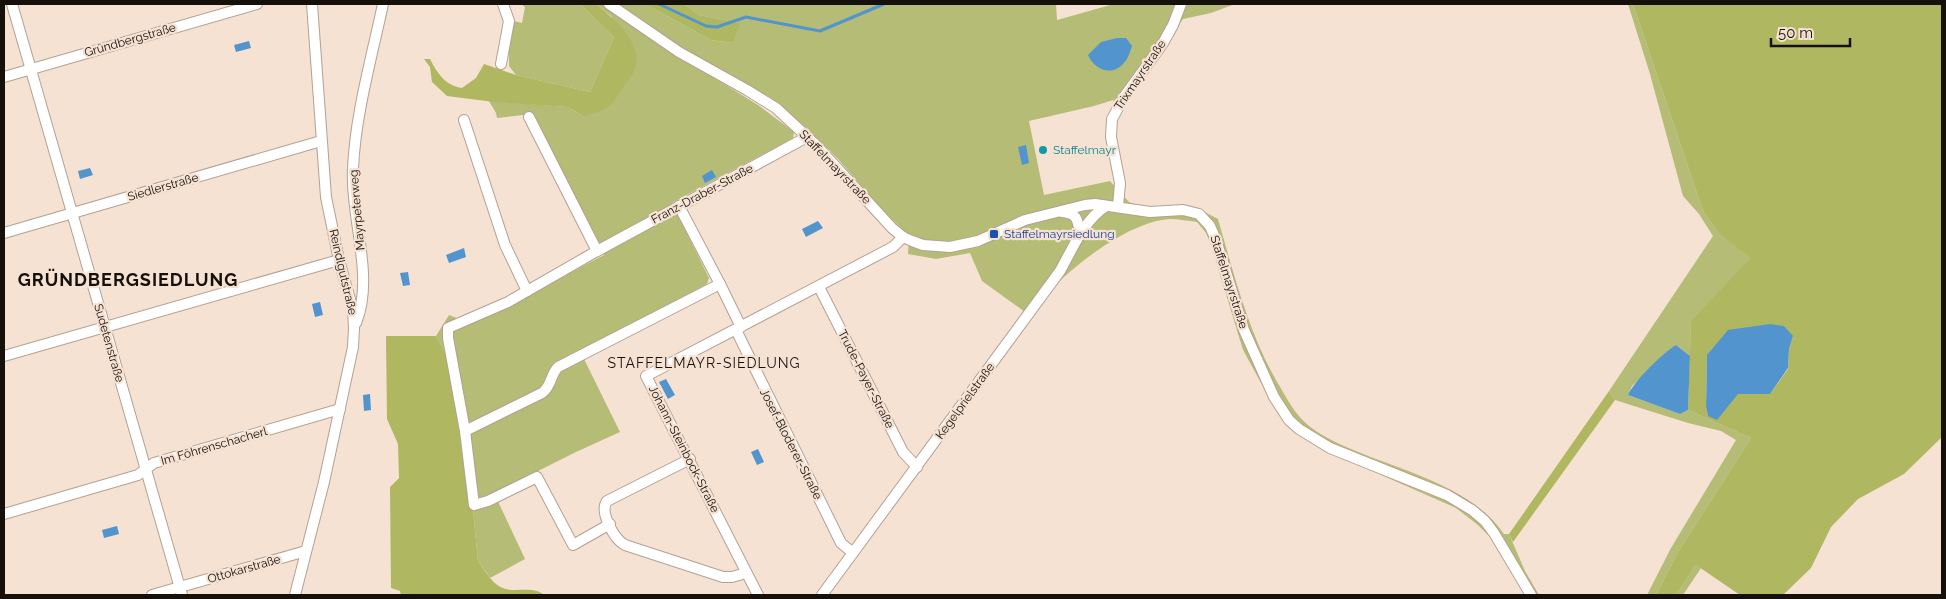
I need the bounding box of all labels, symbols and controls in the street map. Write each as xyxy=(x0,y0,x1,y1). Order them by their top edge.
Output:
scale bar xyxy=(1771,15,1850,47)
street label: Gründbergstraße xyxy=(83,20,177,60)
text: 50 m xyxy=(1778,24,1813,42)
street label: Trixmayrstraße xyxy=(1111,37,1169,113)
street label: Staffelmayrstraße xyxy=(796,127,874,207)
place label: Staffelmayr xyxy=(1053,143,1117,157)
marker: Staffelmayr xyxy=(1037,144,1049,156)
street label: Franz-Draber-Straße xyxy=(649,161,755,227)
street label: Mayrpeterweg xyxy=(346,169,368,251)
street label: Siedlerstraße xyxy=(126,170,200,204)
place label: Staffelmayrsiedlung xyxy=(1004,227,1115,241)
street label: Reindlgutstraße xyxy=(326,228,360,316)
marker: Staffelmayrsiedlung xyxy=(988,228,1000,240)
street label: Staffelmayrstraße xyxy=(1207,234,1251,330)
district label: GRÜNDBERGSIEDLUNG xyxy=(18,268,238,290)
street label: Sudetenstraße xyxy=(91,302,127,384)
street label: Trude-Payer-Straße xyxy=(835,327,897,431)
district label: STAFFELMAYR-SIEDLUNG xyxy=(607,355,801,371)
street label: Kegelprielstraße xyxy=(933,360,997,442)
street label: Johann-Steinbock-Straße xyxy=(646,383,722,515)
street label: Josef-Bloderer-Straße xyxy=(757,386,825,502)
street label: Im Föhrenschacherl xyxy=(159,424,269,468)
street label: Ottokarstraße xyxy=(206,552,282,586)

